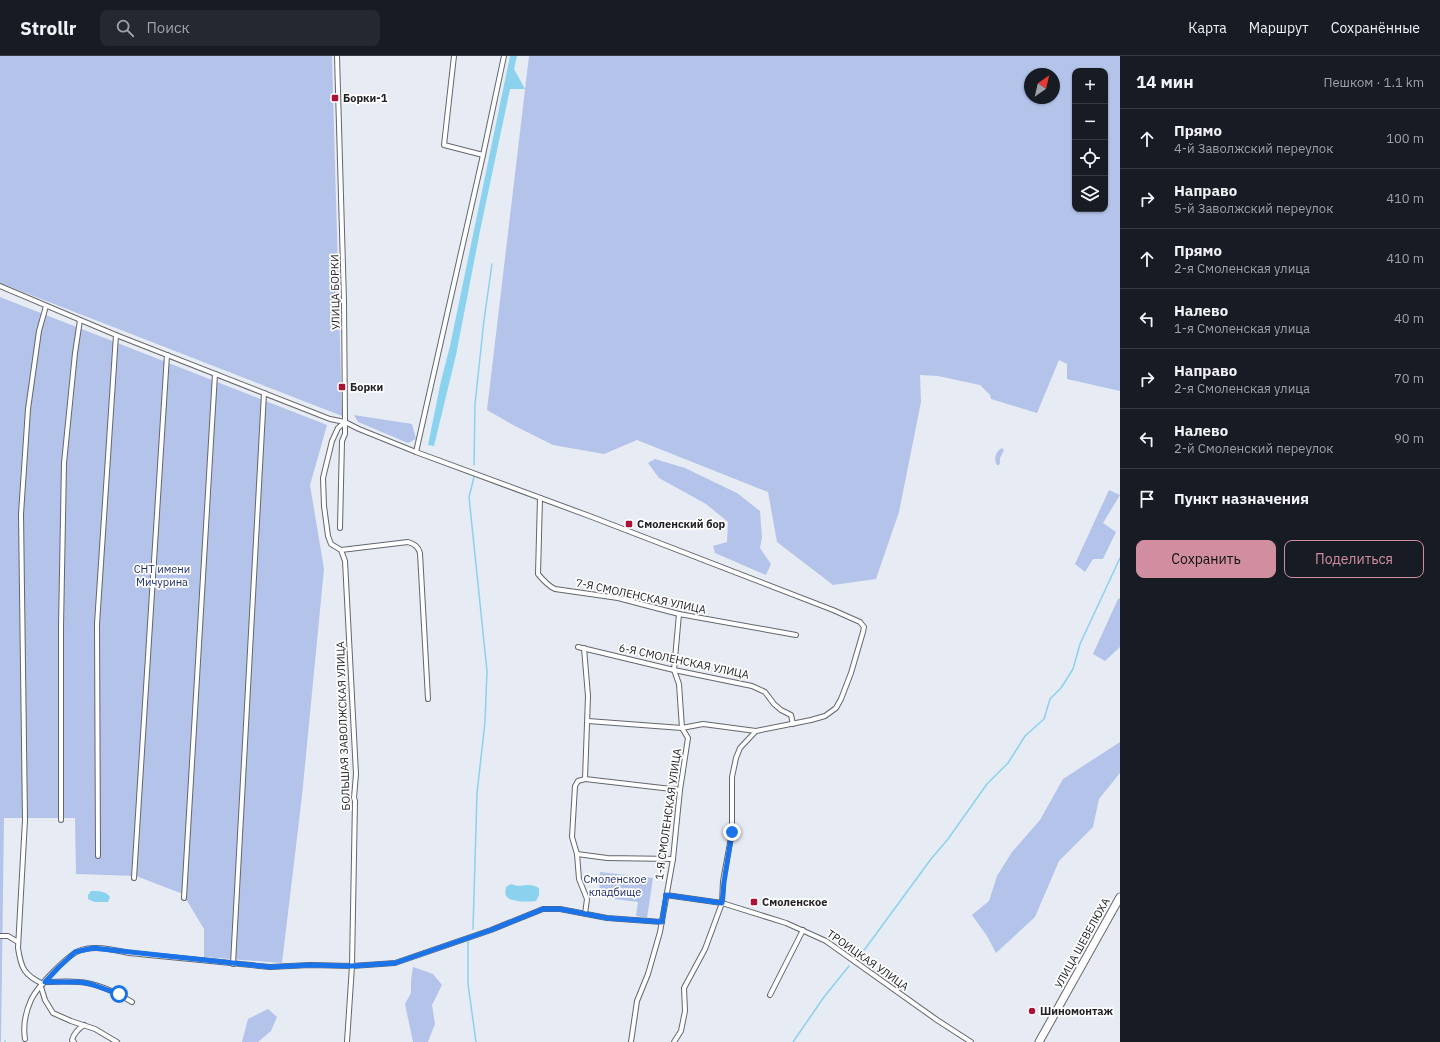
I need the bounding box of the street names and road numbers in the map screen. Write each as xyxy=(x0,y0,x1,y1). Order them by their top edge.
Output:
street label: УЛИЦА БОРКИ xyxy=(327,254,343,330)
street label: 7-Я СМОЛЕНСКАЯ УЛИЦА xyxy=(575,575,707,617)
street label: 6-Я СМОЛЕНСКАЯ УЛИЦА xyxy=(618,640,750,682)
street label: БОЛЬШАЯ ЗАВОЛЖСКАЯ УЛИЦА xyxy=(333,641,353,811)
street label: 1-Я СМОЛЕНСКАЯ УЛИЦА xyxy=(652,747,684,881)
street label: УЛИЦА ШЕВЕЛЮХА xyxy=(1051,895,1113,991)
street label: ТРОИЦКАЯ УЛИЦА xyxy=(824,926,912,994)

